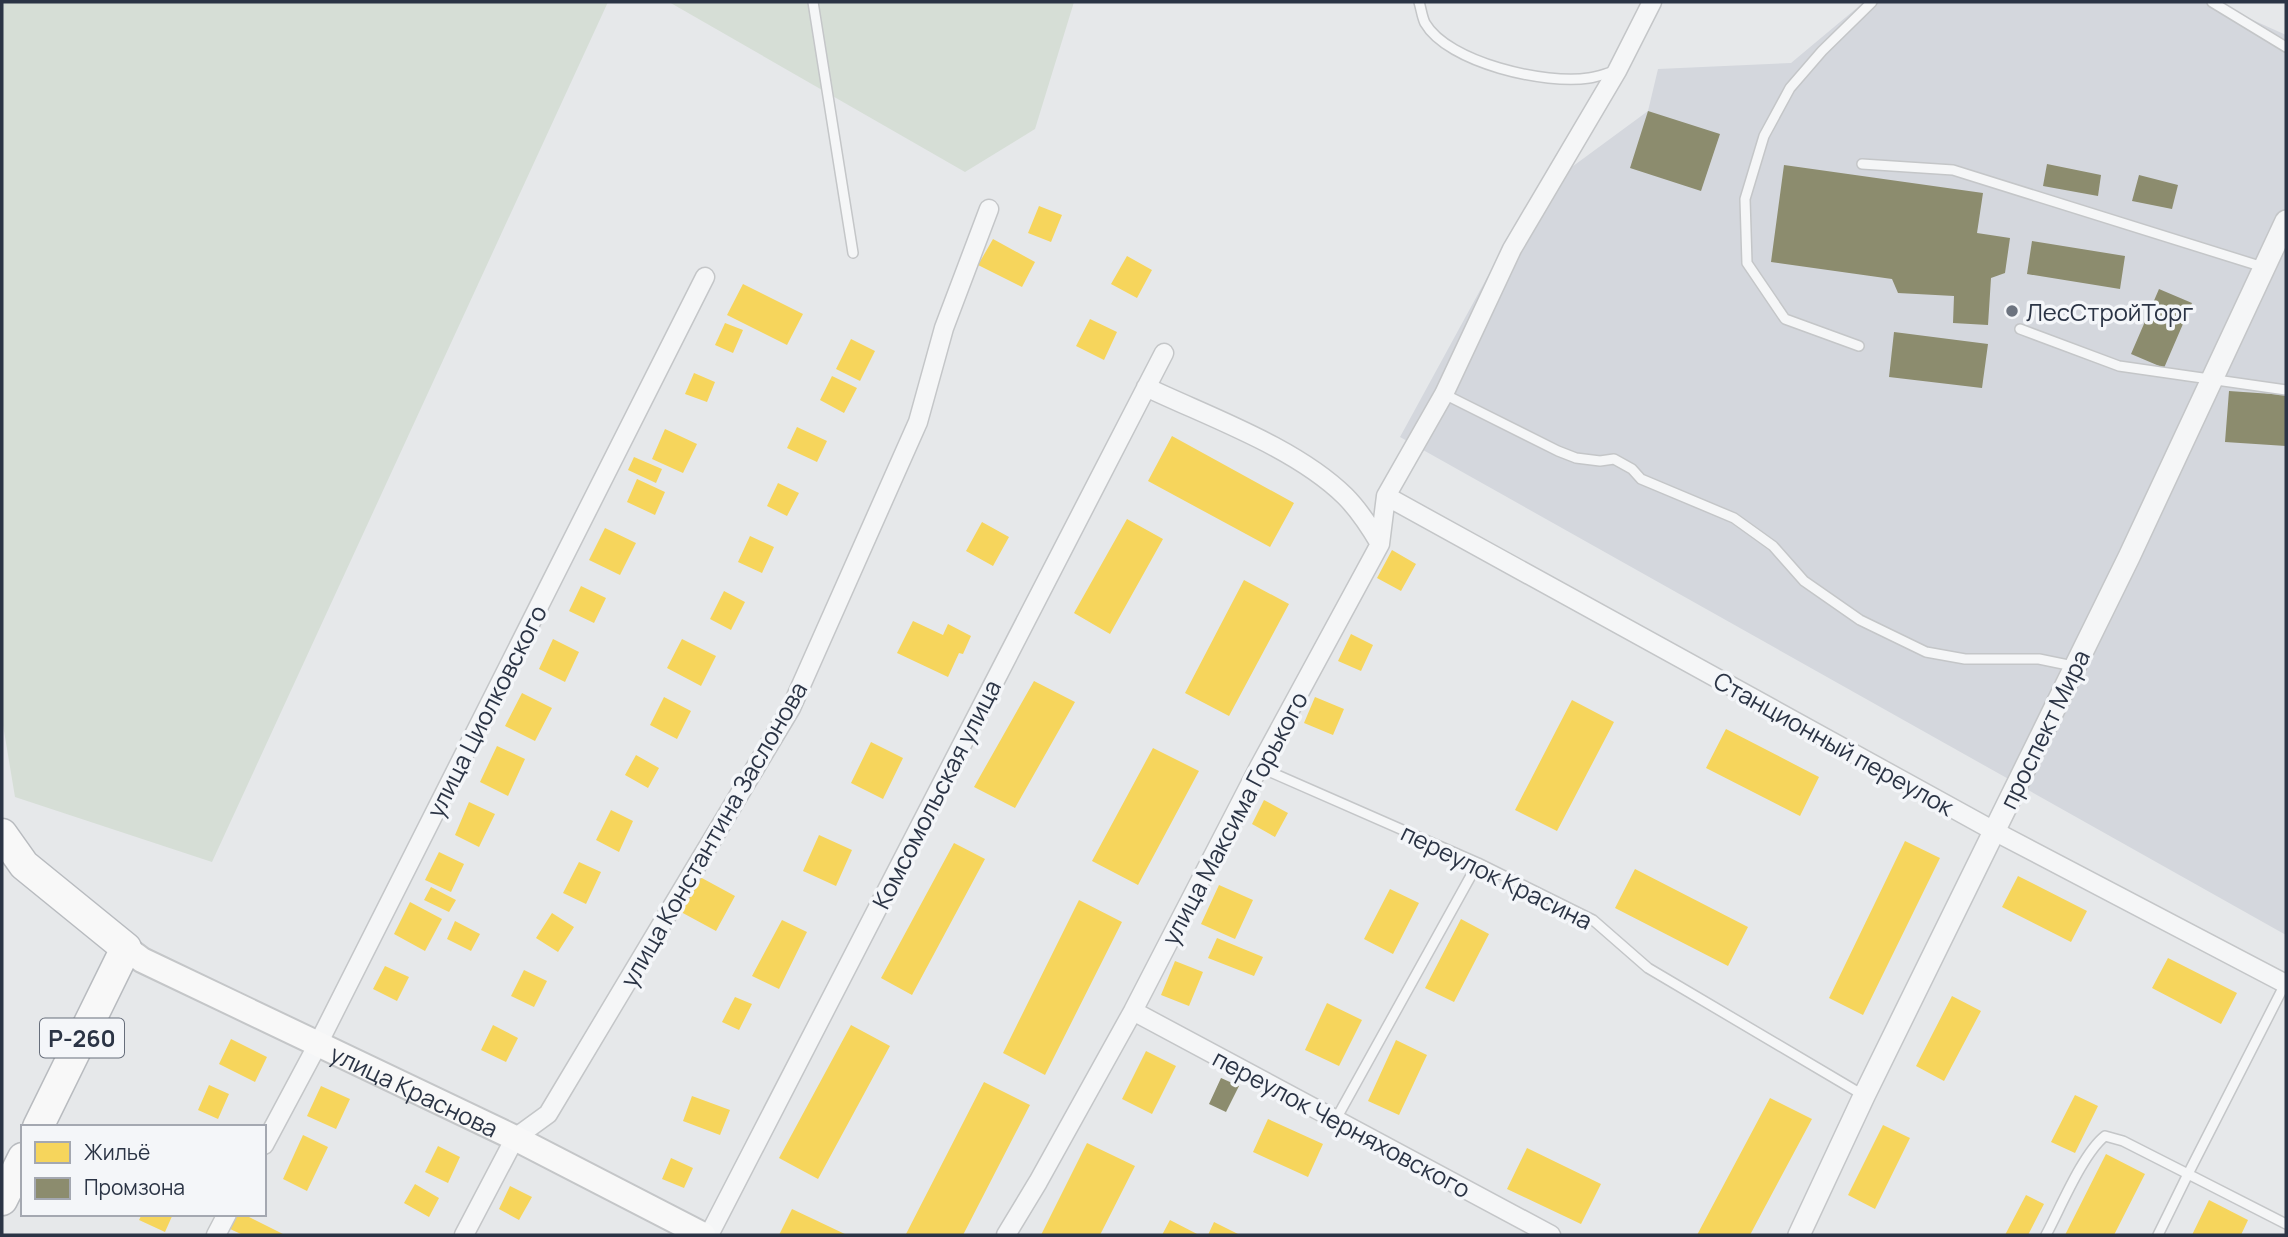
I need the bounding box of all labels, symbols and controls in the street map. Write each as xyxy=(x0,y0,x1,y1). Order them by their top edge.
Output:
place label: ЛесСтройТорг xyxy=(2026,295,2193,328)
marker: ЛесСтройТорг xyxy=(2004,303,2020,319)
street label: улица Циолковского xyxy=(418,599,554,823)
street label: проспект Мира xyxy=(1991,644,2097,814)
street label: Станционный переулок xyxy=(1708,663,1961,823)
street label: Комсомольская улица xyxy=(864,674,1008,914)
street label: улица Константина Заслонова xyxy=(612,675,814,993)
street label: улица Максима Горького xyxy=(1153,686,1315,950)
street label: переулок Красина xyxy=(1396,815,1598,937)
road number: Р-260 xyxy=(40,1018,124,1058)
street label: улица Краснова xyxy=(325,1036,504,1144)
street label: переулок Черняховского xyxy=(1207,1041,1477,1205)
legend xyxy=(21,1125,266,1216)
text: Жильё xyxy=(84,1138,150,1166)
text: Промзона xyxy=(84,1173,185,1201)

